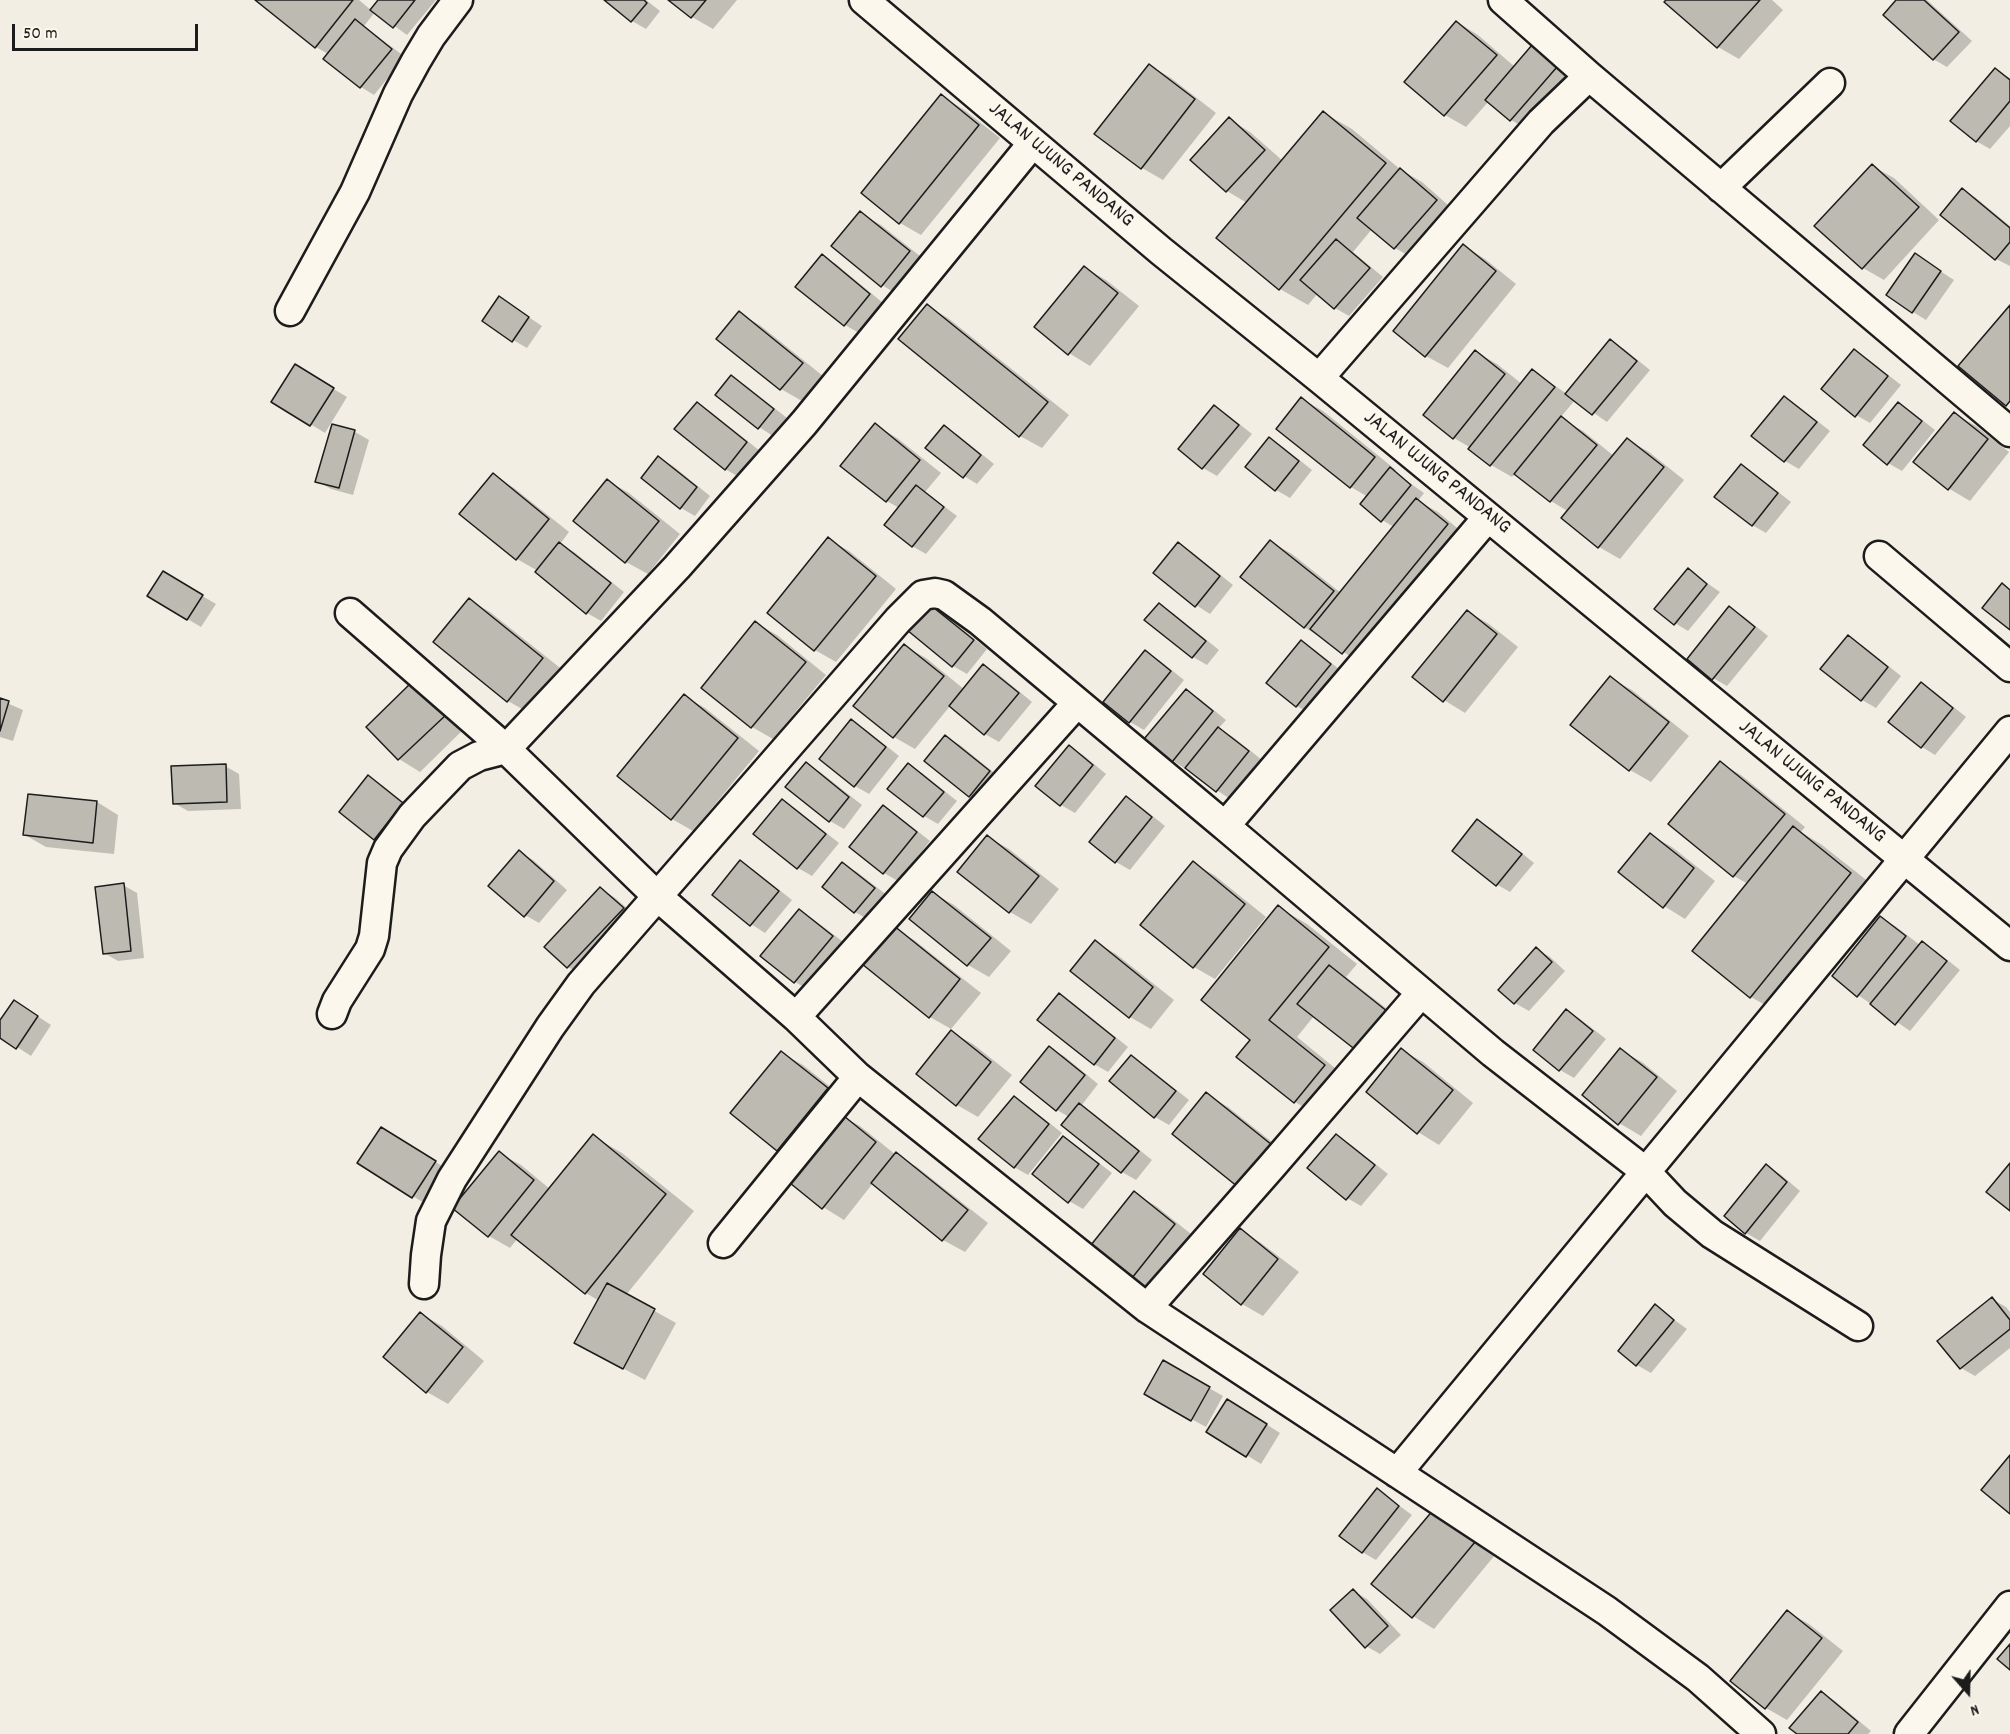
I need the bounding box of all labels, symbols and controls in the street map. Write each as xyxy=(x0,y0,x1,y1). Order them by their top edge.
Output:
scale bar xyxy=(15,12,201,50)
text: 50 m xyxy=(23,22,58,47)
street label: JALAN UJUNG PANDANG xyxy=(982,98,1138,234)
street label: JALAN UJUNG PANDANG xyxy=(1357,407,1515,541)
street label: JALAN UJUNG PANDANG xyxy=(1732,716,1890,850)
north arrow xyxy=(1938,1662,1998,1722)
text: N xyxy=(1967,1697,1982,1722)

